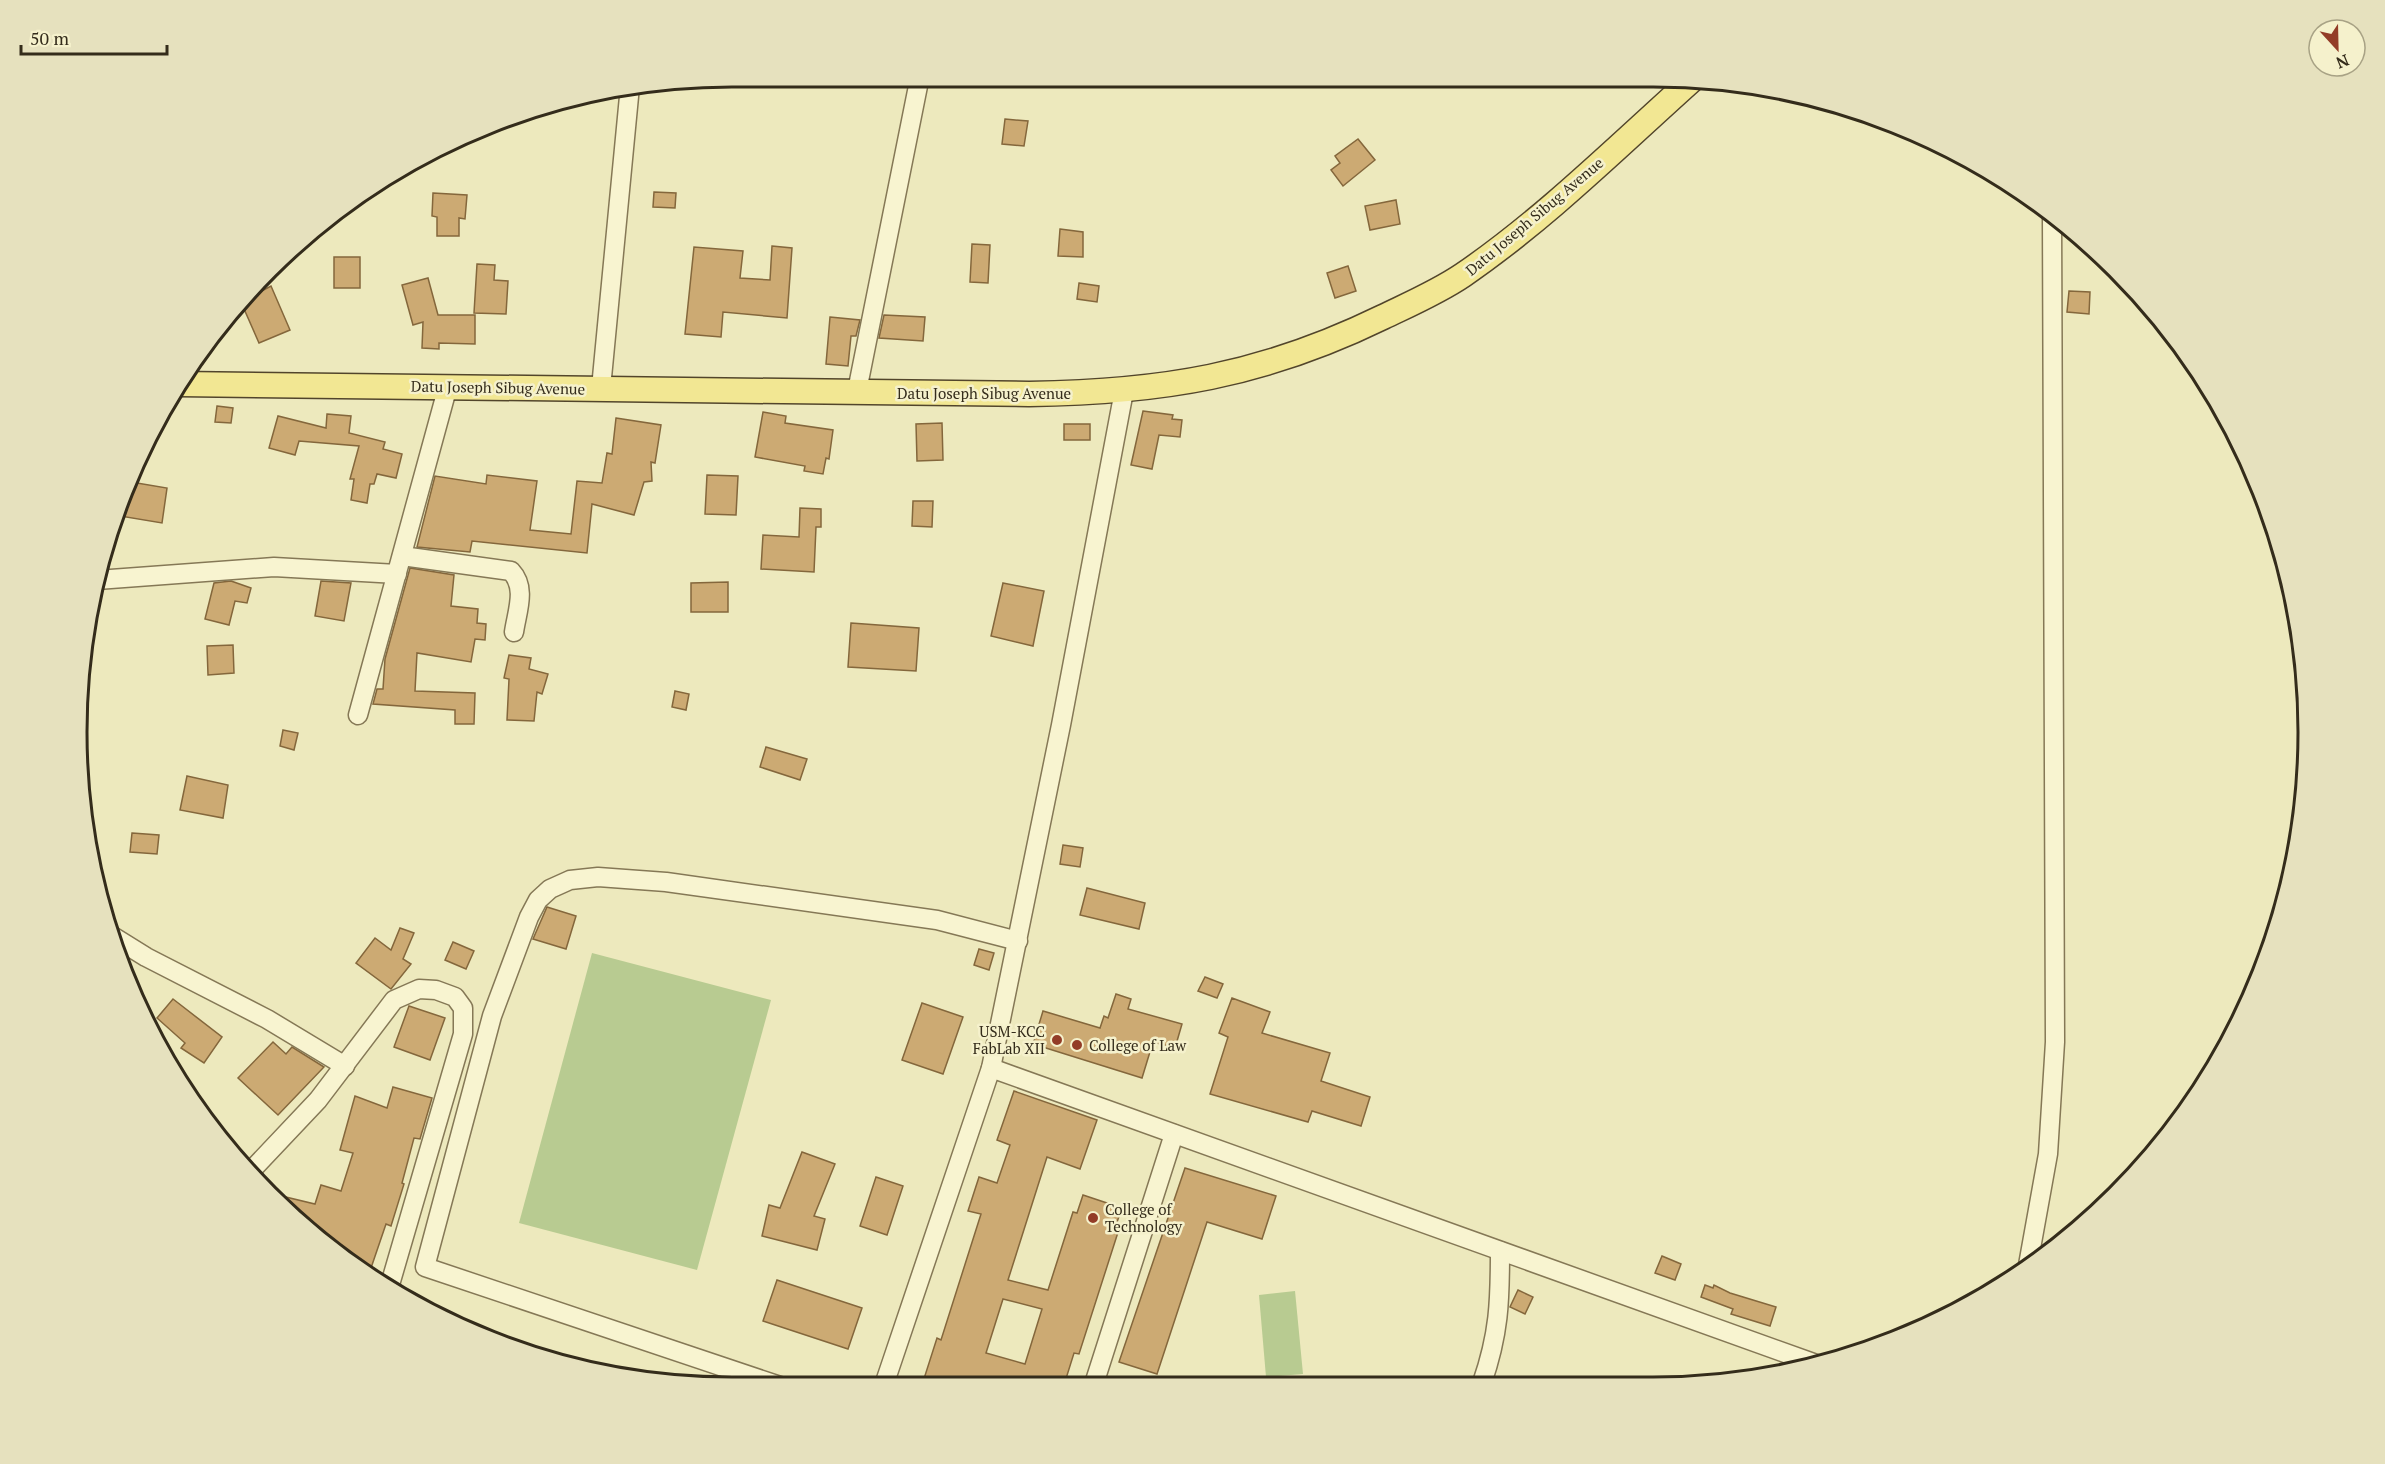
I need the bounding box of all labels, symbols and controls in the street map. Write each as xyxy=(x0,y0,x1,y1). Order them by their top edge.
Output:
scale bar xyxy=(21,18,166,56)
north arrow xyxy=(2307,18,2367,78)
text: 50 m xyxy=(30,26,70,50)
text: N xyxy=(2333,49,2352,74)
street label: Datu Joseph Sibug Avenue xyxy=(1461,152,1607,280)
street label: Datu Joseph Sibug Avenue xyxy=(411,375,585,399)
street label: Datu Joseph Sibug Avenue xyxy=(897,383,1071,403)
place label: USM-KCC FabLab XII xyxy=(973,1021,1045,1058)
marker: USM-KCC FabLab XII xyxy=(1050,1033,1064,1047)
place label: College of Law xyxy=(1089,1035,1187,1055)
marker: College of Law xyxy=(1070,1038,1084,1052)
place label: College of Technology xyxy=(1105,1199,1183,1236)
marker: College of Technology xyxy=(1086,1211,1100,1225)

